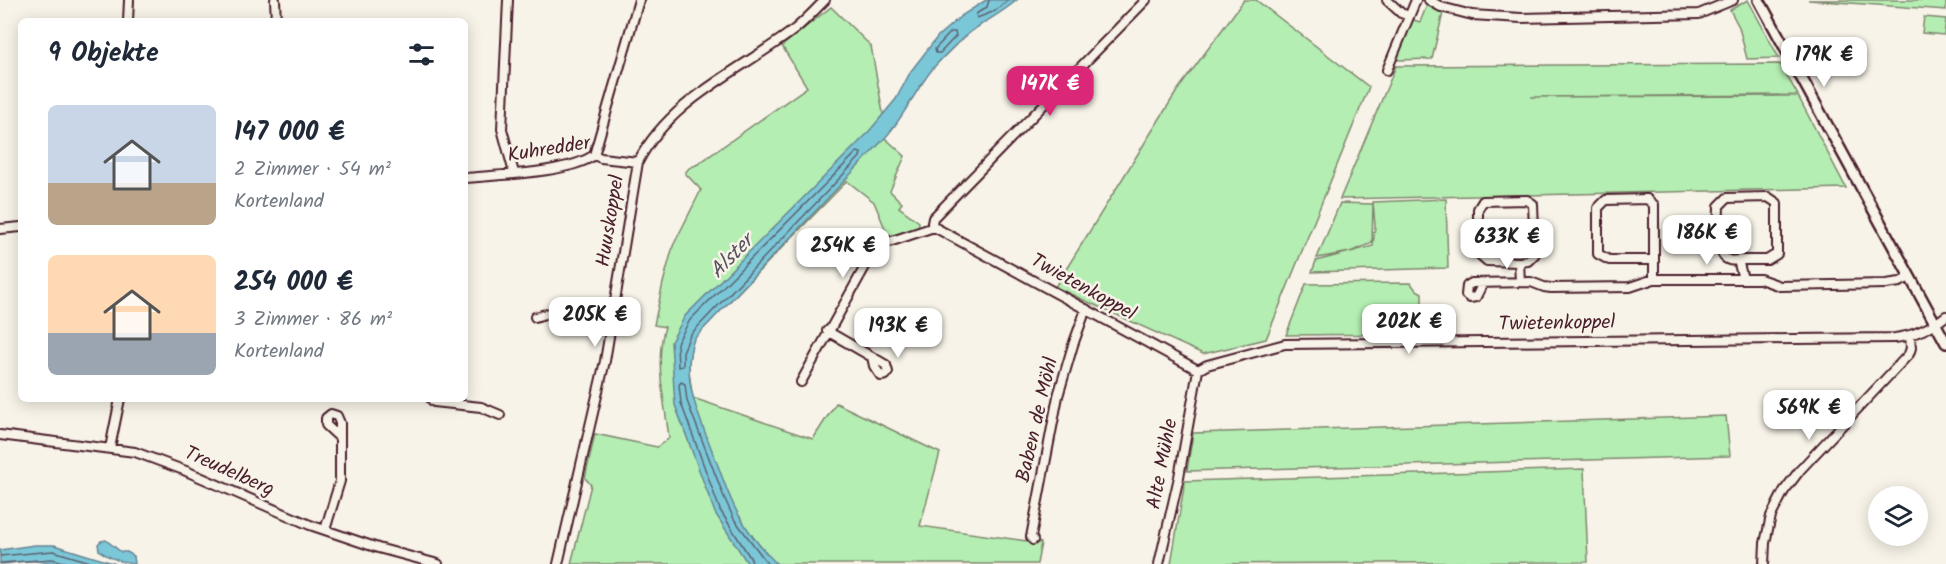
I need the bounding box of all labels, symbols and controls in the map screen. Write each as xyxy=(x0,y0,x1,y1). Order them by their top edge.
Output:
text: 9 Objekte xyxy=(48,33,159,75)
pin: 179K € xyxy=(1775,37,1873,88)
icon: filters xyxy=(405,38,438,71)
text: 179K € xyxy=(1795,40,1853,72)
pin: 147K € xyxy=(1001,66,1099,117)
text: 147K € xyxy=(1021,69,1079,101)
text: 147 000 € xyxy=(234,112,345,154)
street label: Kuhredder xyxy=(505,127,594,172)
icon: home xyxy=(96,129,168,201)
text: 2 Zimmer · 54 m² xyxy=(234,154,391,186)
street label: Huuskoppel xyxy=(588,173,634,269)
text: Kortenland xyxy=(234,186,324,218)
pin: 186K € xyxy=(1658,215,1756,266)
text: 186K € xyxy=(1676,218,1738,250)
pin: 633K € xyxy=(1458,219,1556,270)
text: 633K € xyxy=(1474,222,1540,254)
water label: Alster xyxy=(702,224,765,287)
pin: 254K € xyxy=(794,228,892,279)
text: 254K € xyxy=(810,231,876,263)
street label: Twietenkoppel xyxy=(1024,246,1142,330)
text: 254 000 € xyxy=(234,262,353,304)
icon: home xyxy=(96,279,168,351)
pin: 205K € xyxy=(546,297,644,348)
text: 205K € xyxy=(563,300,627,332)
text: 3 Zimmer · 86 m² xyxy=(234,304,392,336)
pin: 202K € xyxy=(1360,304,1458,355)
text: 202K € xyxy=(1376,307,1442,339)
street label: Twietenkoppel xyxy=(1498,307,1616,341)
pin: 193K € xyxy=(849,308,947,359)
text: 193K € xyxy=(868,311,928,343)
text: Kortenland xyxy=(234,336,324,368)
street label: Baben de Möhl xyxy=(1008,354,1068,486)
pin: 569K € xyxy=(1760,390,1858,441)
text: 569K € xyxy=(1777,393,1841,425)
street label: Alte Mühle xyxy=(1139,416,1187,512)
street label: Treudelberg xyxy=(179,438,279,506)
map controls xyxy=(1868,486,1928,546)
button: layers xyxy=(1868,486,1928,546)

